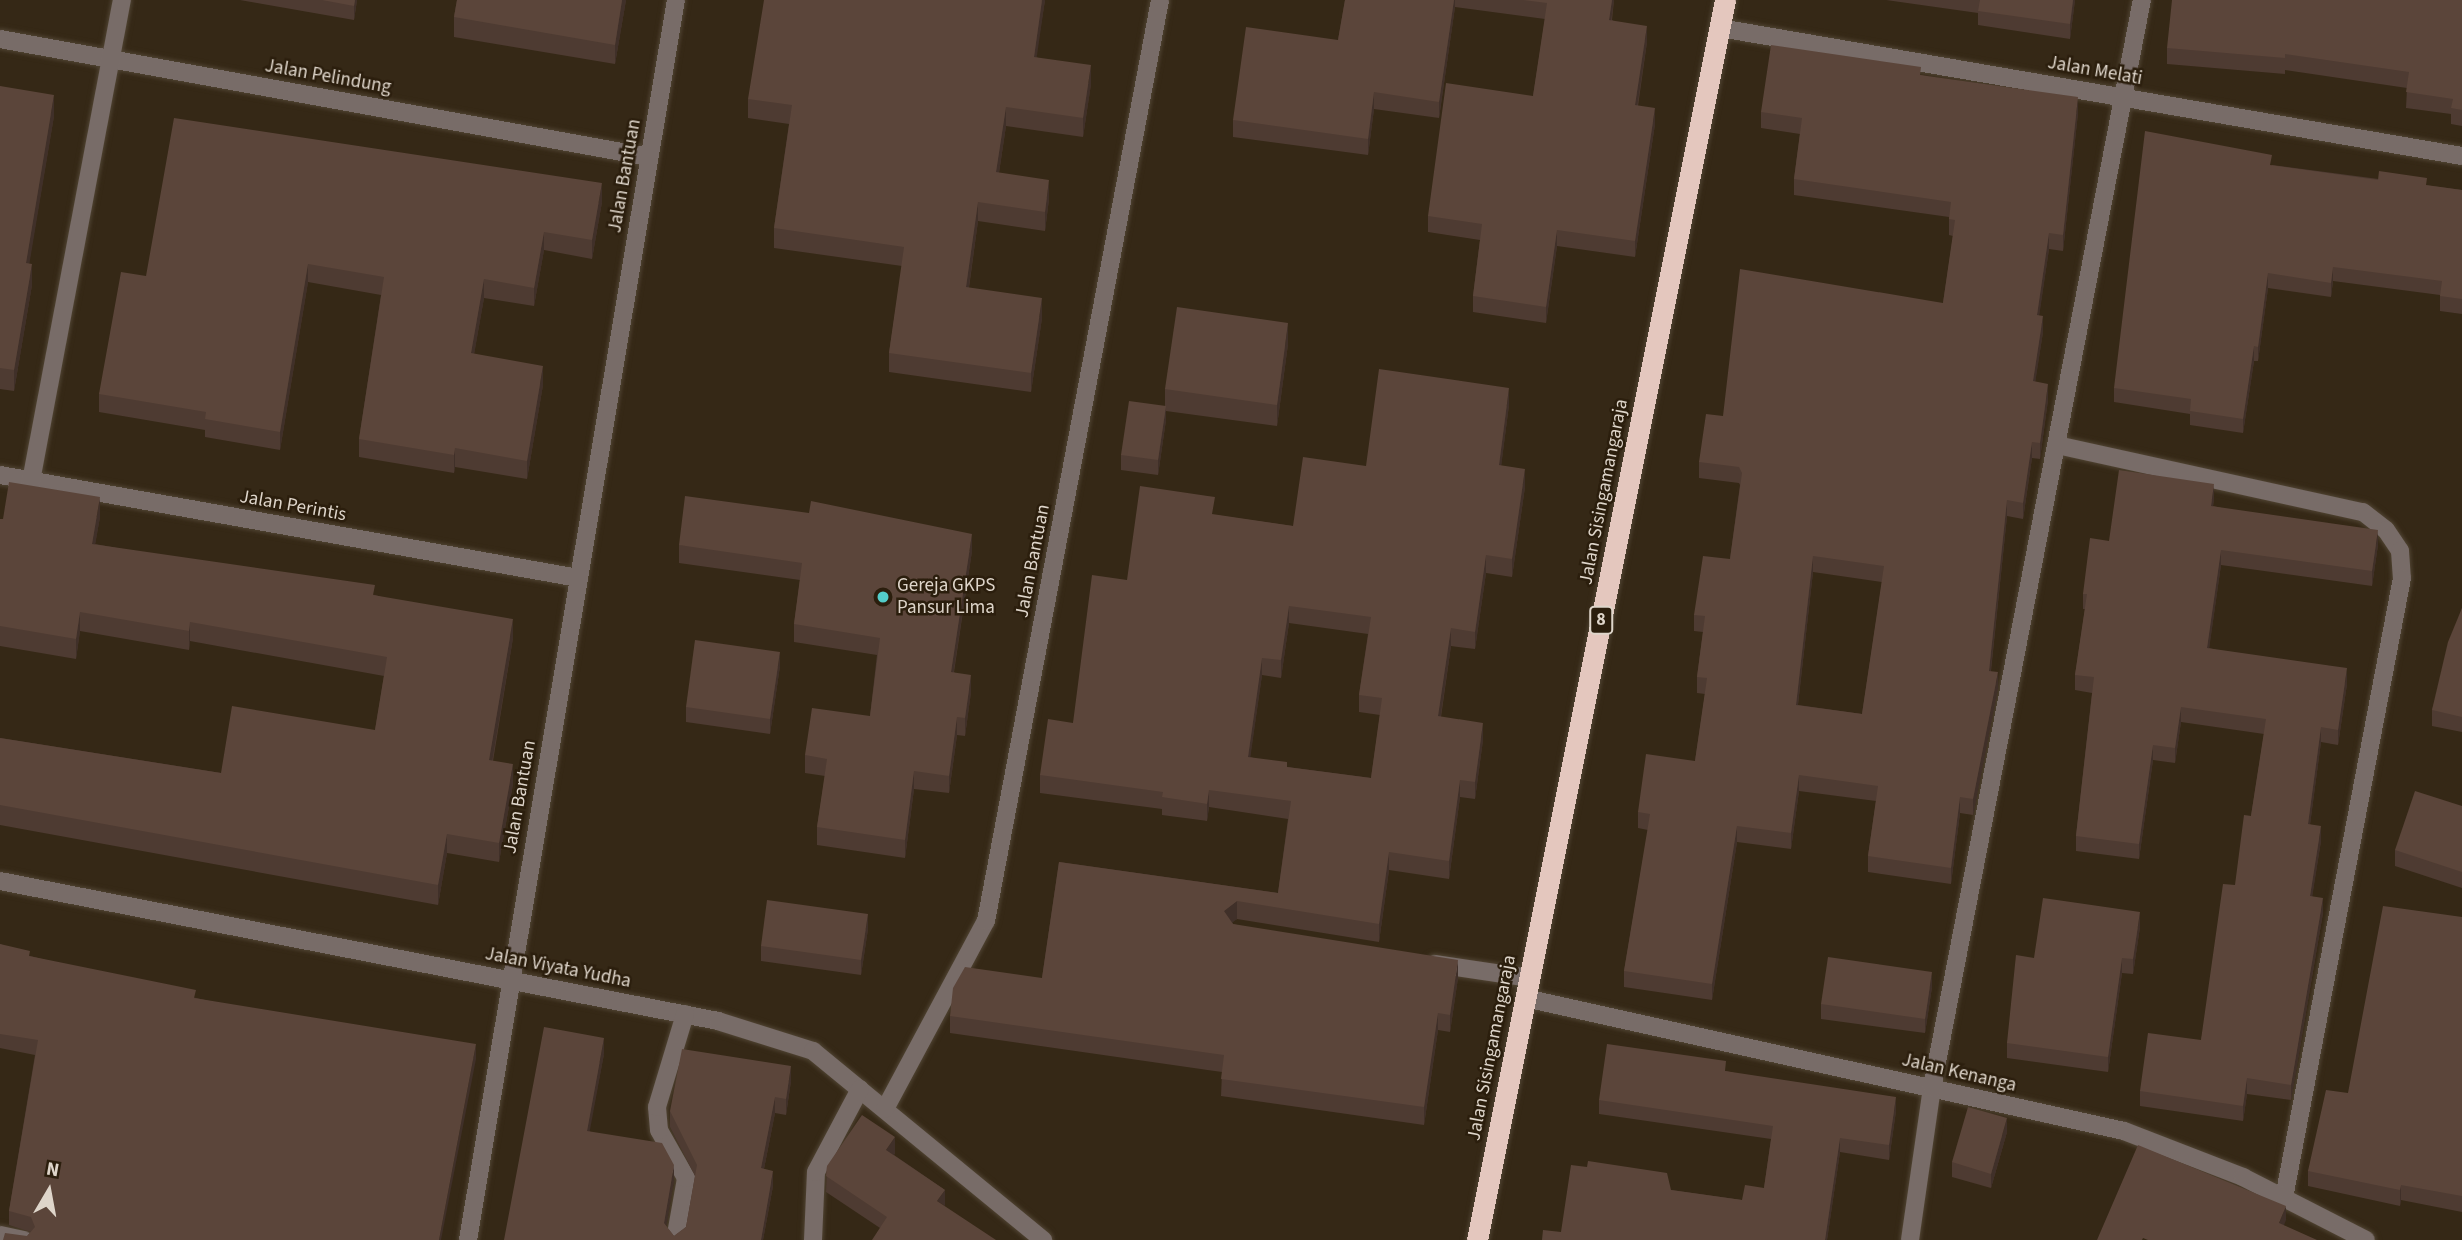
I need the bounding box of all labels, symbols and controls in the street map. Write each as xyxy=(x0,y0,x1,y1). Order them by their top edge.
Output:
street label: Jalan Melati xyxy=(2046,51,2144,91)
street label: Jalan Pelindung xyxy=(263,55,393,99)
street label: Jalan Bantuan xyxy=(604,117,646,235)
street label: Jalan Sisingamangaraja xyxy=(1575,397,1633,587)
street label: Jalan Perintis xyxy=(238,485,348,527)
street label: Jalan Bantuan xyxy=(1011,502,1055,620)
place label: Gereja GKPS Pansur Lima xyxy=(897,575,995,619)
marker: Gereja GKPS Pansur Lima xyxy=(875,589,891,605)
road number: 8 xyxy=(1589,606,1613,634)
street label: Jalan Bantuan xyxy=(499,738,541,856)
street label: Jalan Viyata Yudha xyxy=(483,943,633,993)
street label: Jalan Sisingamangaraja xyxy=(1463,953,1521,1143)
street label: Jalan Kenanga xyxy=(1900,1049,2018,1097)
text: N xyxy=(44,1155,61,1184)
north arrow xyxy=(14,1156,84,1226)

